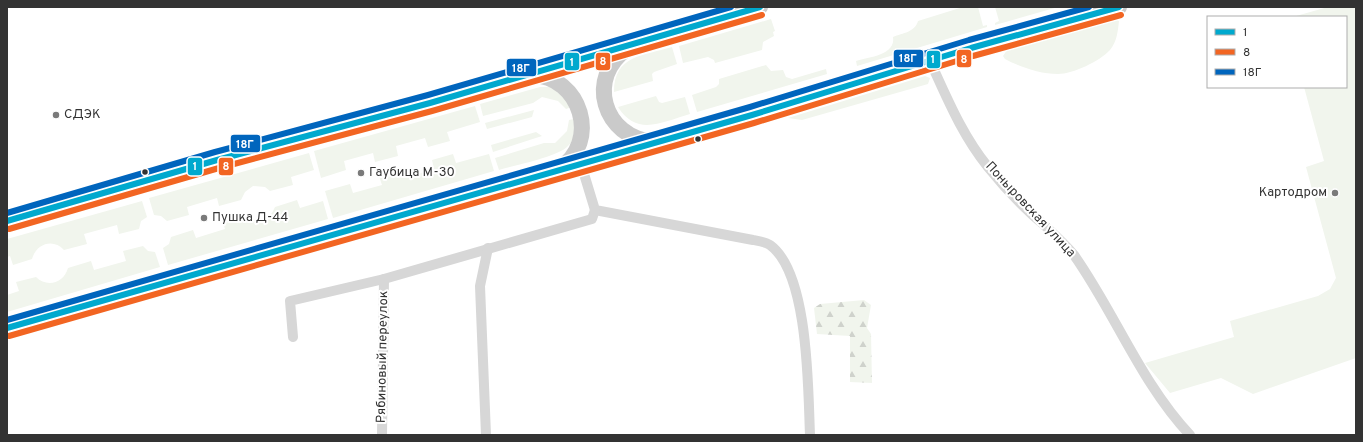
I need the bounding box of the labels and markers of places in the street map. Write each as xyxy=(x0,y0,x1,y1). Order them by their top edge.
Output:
place label: СДЭК xyxy=(64,107,101,123)
marker: СДЭК xyxy=(51,110,61,120)
unlabelled marker xyxy=(693,134,703,144)
place label: Гаубица М-30 xyxy=(369,165,455,181)
unlabelled marker xyxy=(140,167,150,177)
marker: Гаубица М-30 xyxy=(356,168,366,178)
place label: Картодром xyxy=(1259,185,1327,201)
marker: Картодром xyxy=(1330,188,1340,198)
place label: Пушка Д-44 xyxy=(212,210,288,226)
marker: Пушка Д-44 xyxy=(199,213,209,223)

